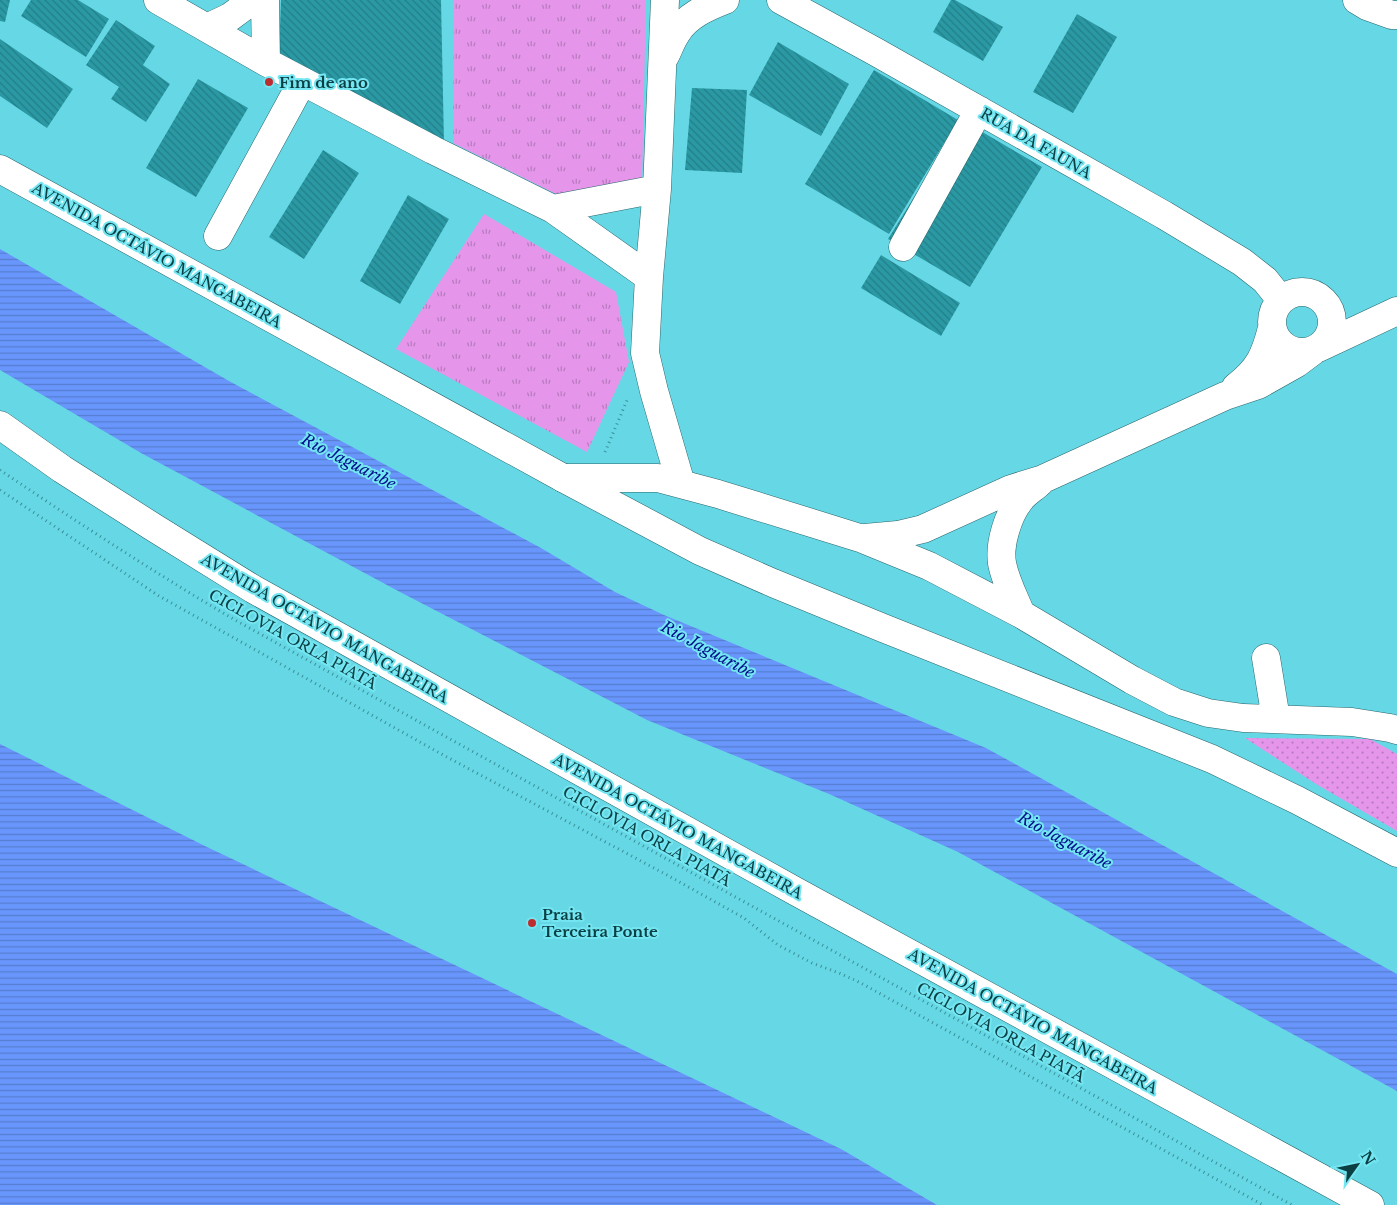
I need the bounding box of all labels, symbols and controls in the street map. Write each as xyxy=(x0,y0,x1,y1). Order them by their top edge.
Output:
place label: Fim de ano xyxy=(279,73,368,92)
marker: Fim de ano xyxy=(263,76,275,88)
street label: RUA DA FAUNA xyxy=(977,104,1095,183)
street label: AVENIDA OCTÁVIO MANGABEIRA xyxy=(28,178,286,332)
water label: Rio Jaguaribe xyxy=(298,428,400,494)
street label: AVENIDA OCTÁVIO MANGABEIRA xyxy=(197,549,452,707)
street label: CICLOVIA ORLA PIATÃ xyxy=(206,585,381,693)
water label: Rio Jaguaribe xyxy=(657,615,759,682)
street label: AVENIDA OCTÁVIO MANGABEIRA xyxy=(549,749,807,903)
street label: CICLOVIA ORLA PIATÃ xyxy=(560,782,735,890)
water label: Rio Jaguaribe xyxy=(1014,806,1116,873)
place label: Praia Terceira Ponte xyxy=(542,905,658,941)
marker: Praia Terceira Ponte xyxy=(526,917,538,929)
street label: AVENIDA OCTÁVIO MANGABEIRA xyxy=(904,944,1162,1098)
street label: CICLOVIA ORLA PIATÃ xyxy=(914,978,1089,1086)
north arrow xyxy=(1332,1140,1382,1190)
text: N xyxy=(1357,1147,1379,1168)

